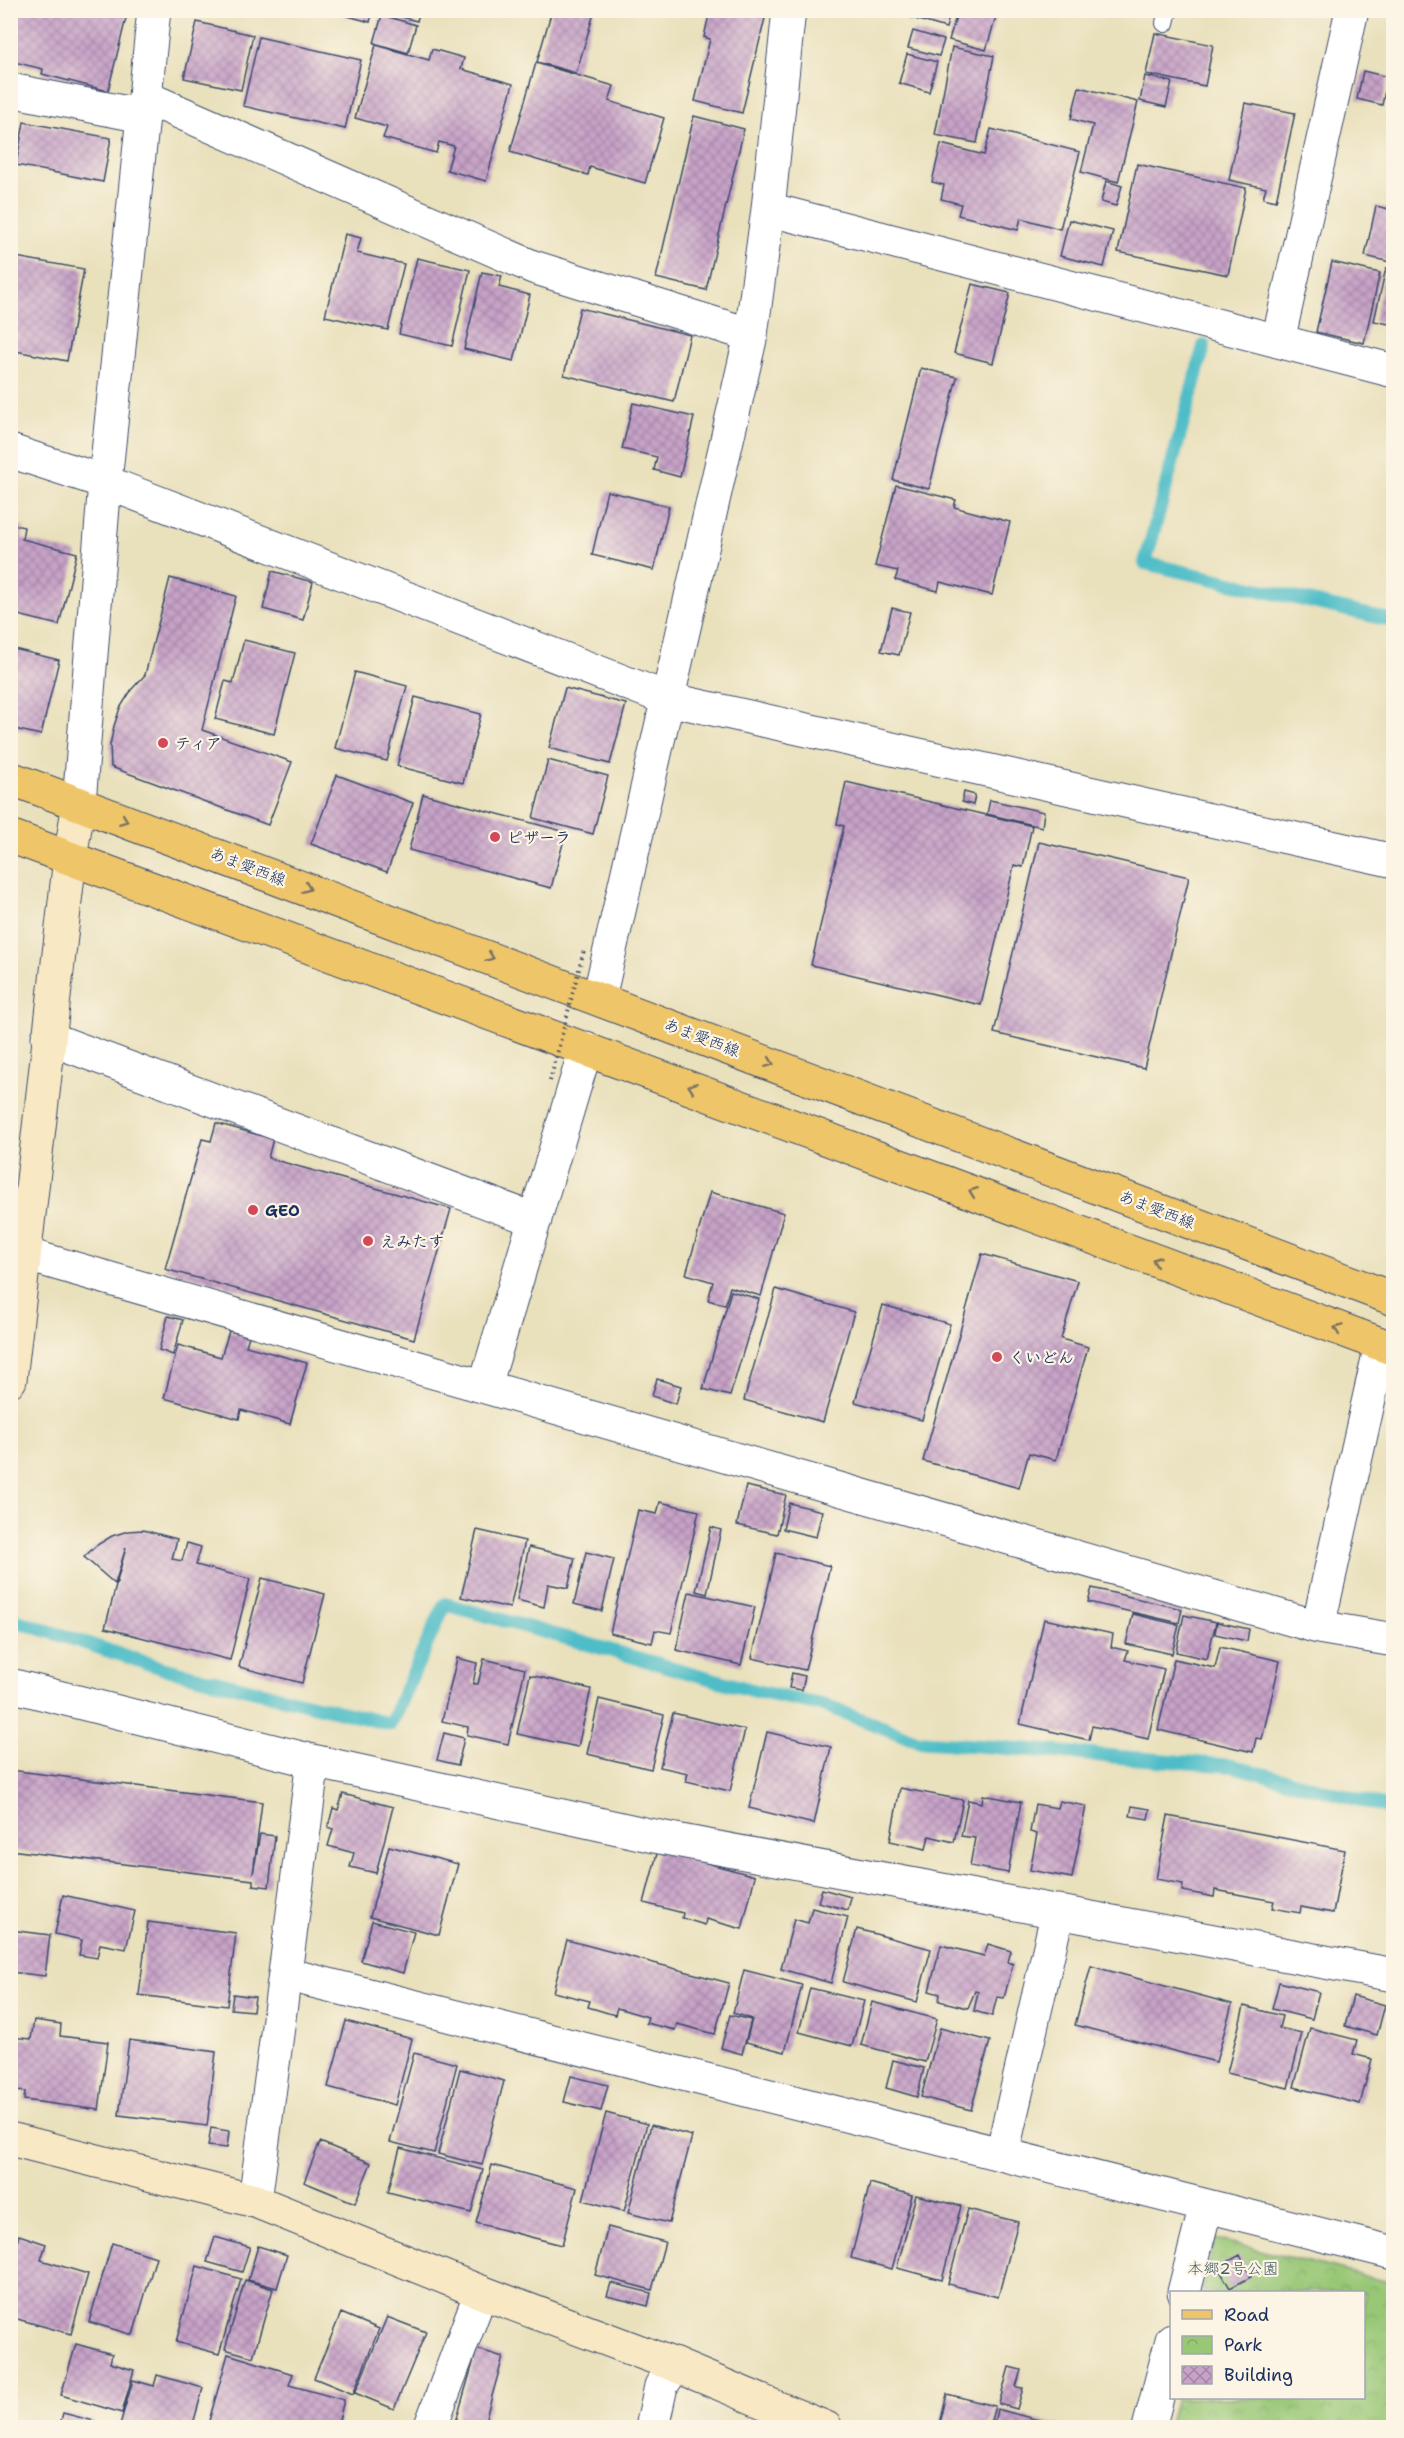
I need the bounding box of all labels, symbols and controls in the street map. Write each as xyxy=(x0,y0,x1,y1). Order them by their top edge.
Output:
place label: ティア xyxy=(175,733,222,754)
marker: ティア xyxy=(156,736,170,750)
one-way arrow xyxy=(118,813,129,825)
place label: ピザーラ xyxy=(507,827,571,848)
marker: ピザーラ xyxy=(488,830,502,844)
street label: あま愛西線 xyxy=(207,842,289,891)
one-way arrow xyxy=(301,881,312,894)
one-way arrow xyxy=(484,949,494,962)
street label: あま愛西線 xyxy=(661,1013,743,1062)
one-way arrow xyxy=(764,1055,775,1068)
one-way arrow xyxy=(687,1082,698,1095)
street label: あま愛西線 xyxy=(1116,1185,1198,1234)
one-way arrow xyxy=(968,1187,979,1200)
place label: GEO xyxy=(265,1200,300,1221)
marker: GEO xyxy=(246,1203,260,1217)
place label: えみたす xyxy=(380,1231,444,1252)
marker: えみたす xyxy=(361,1234,375,1248)
one-way arrow xyxy=(1151,1255,1162,1268)
one-way arrow xyxy=(1334,1324,1345,1336)
place label: くいどん xyxy=(1009,1347,1074,1368)
marker: くいどん xyxy=(990,1350,1004,1364)
park label: 本郷2号公園 xyxy=(1187,2258,1279,2279)
legend xyxy=(1170,2291,1365,2399)
text: Road xyxy=(1224,2303,1269,2327)
text: Park xyxy=(1224,2333,1263,2357)
text: Building xyxy=(1224,2363,1293,2387)

